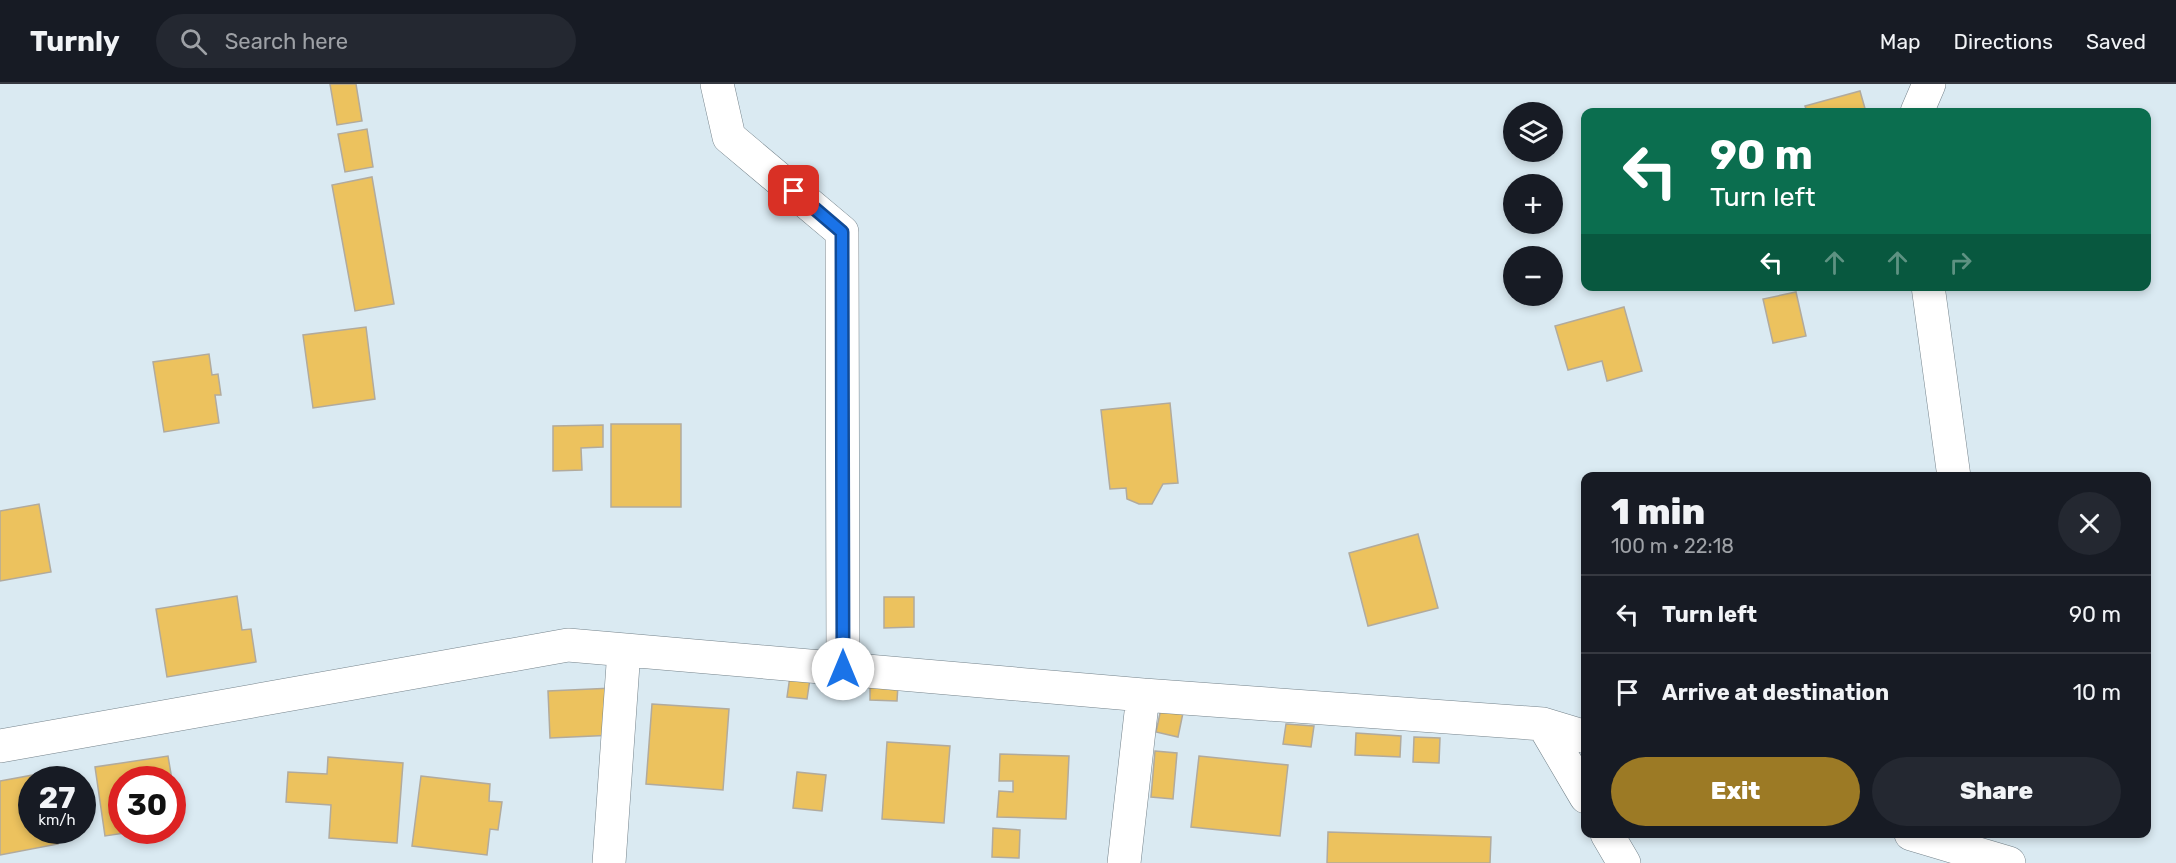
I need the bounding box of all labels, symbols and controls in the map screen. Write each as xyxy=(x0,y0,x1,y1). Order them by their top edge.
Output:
search box xyxy=(156,14,576,68)
text: Turnly xyxy=(30,25,120,58)
icon: search xyxy=(177,25,210,58)
text: Search here xyxy=(225,28,348,55)
text: Map xyxy=(1880,29,1921,54)
text: Directions xyxy=(1954,29,2053,54)
text: Saved xyxy=(2086,29,2146,54)
map controls xyxy=(1503,102,1563,306)
button: layers xyxy=(1503,102,1563,162)
text: 90 m xyxy=(1710,130,1813,180)
icon: left xyxy=(1611,132,1689,210)
pin xyxy=(768,165,819,216)
icon: arrive xyxy=(777,174,810,207)
button: + xyxy=(1503,174,1563,234)
text: Turn left xyxy=(1710,181,1815,213)
button: − xyxy=(1503,246,1563,306)
icon: left xyxy=(1755,246,1788,279)
icon: ahead xyxy=(1818,246,1851,279)
icon: ahead xyxy=(1881,246,1914,279)
icon: right xyxy=(1944,246,1977,279)
text: 1 min xyxy=(1611,490,1705,533)
button: close xyxy=(2058,492,2121,555)
text: 100 m · 22:18 xyxy=(1611,534,1734,558)
icon: left xyxy=(1611,598,1644,631)
text: Turn left xyxy=(1662,601,1757,628)
text: 90 m xyxy=(2069,601,2121,628)
position arrow xyxy=(811,637,875,701)
icon: arrive xyxy=(1611,676,1644,709)
text: Arrive at destination xyxy=(1662,679,1889,706)
text: 10 m xyxy=(2073,679,2121,706)
button: Exit xyxy=(1611,757,1860,826)
button: Share xyxy=(1872,757,2121,826)
speed limit sign: 30 xyxy=(108,766,186,844)
text: 27 xyxy=(39,780,75,816)
text: km/h xyxy=(38,811,76,829)

